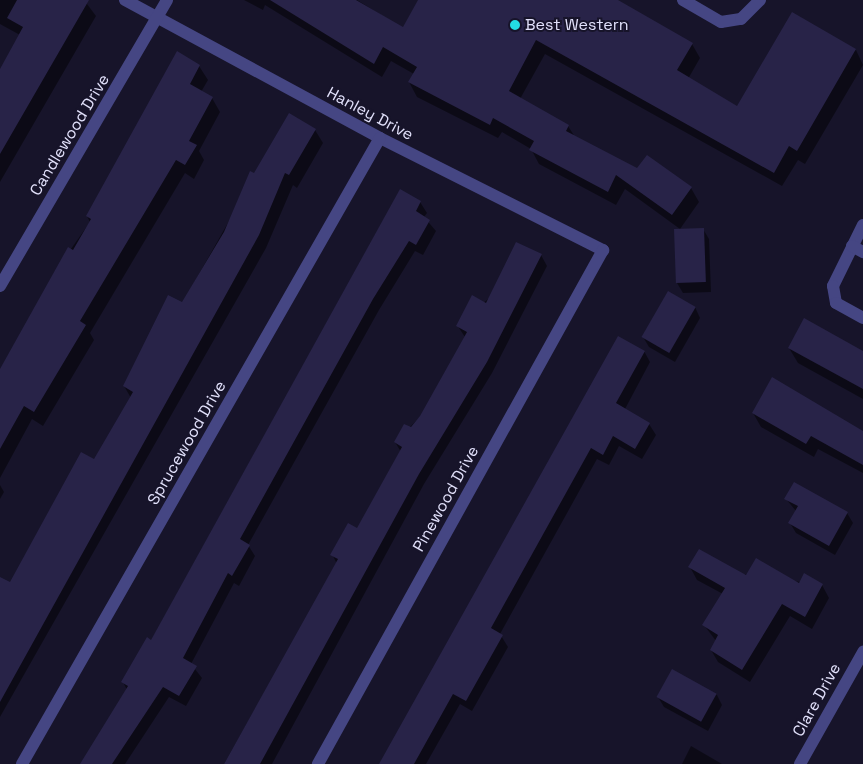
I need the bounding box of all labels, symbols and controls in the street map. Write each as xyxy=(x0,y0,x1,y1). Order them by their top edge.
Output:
place label: Best Western xyxy=(525,15,629,35)
marker: Best Western xyxy=(509,19,521,31)
street label: Candlewood Drive xyxy=(26,71,114,199)
street label: Hanley Drive xyxy=(323,83,417,145)
street label: Sprucewood Drive xyxy=(144,378,230,508)
street label: Pinewood Drive xyxy=(409,443,483,555)
street label: Clare Drive xyxy=(789,660,845,740)

